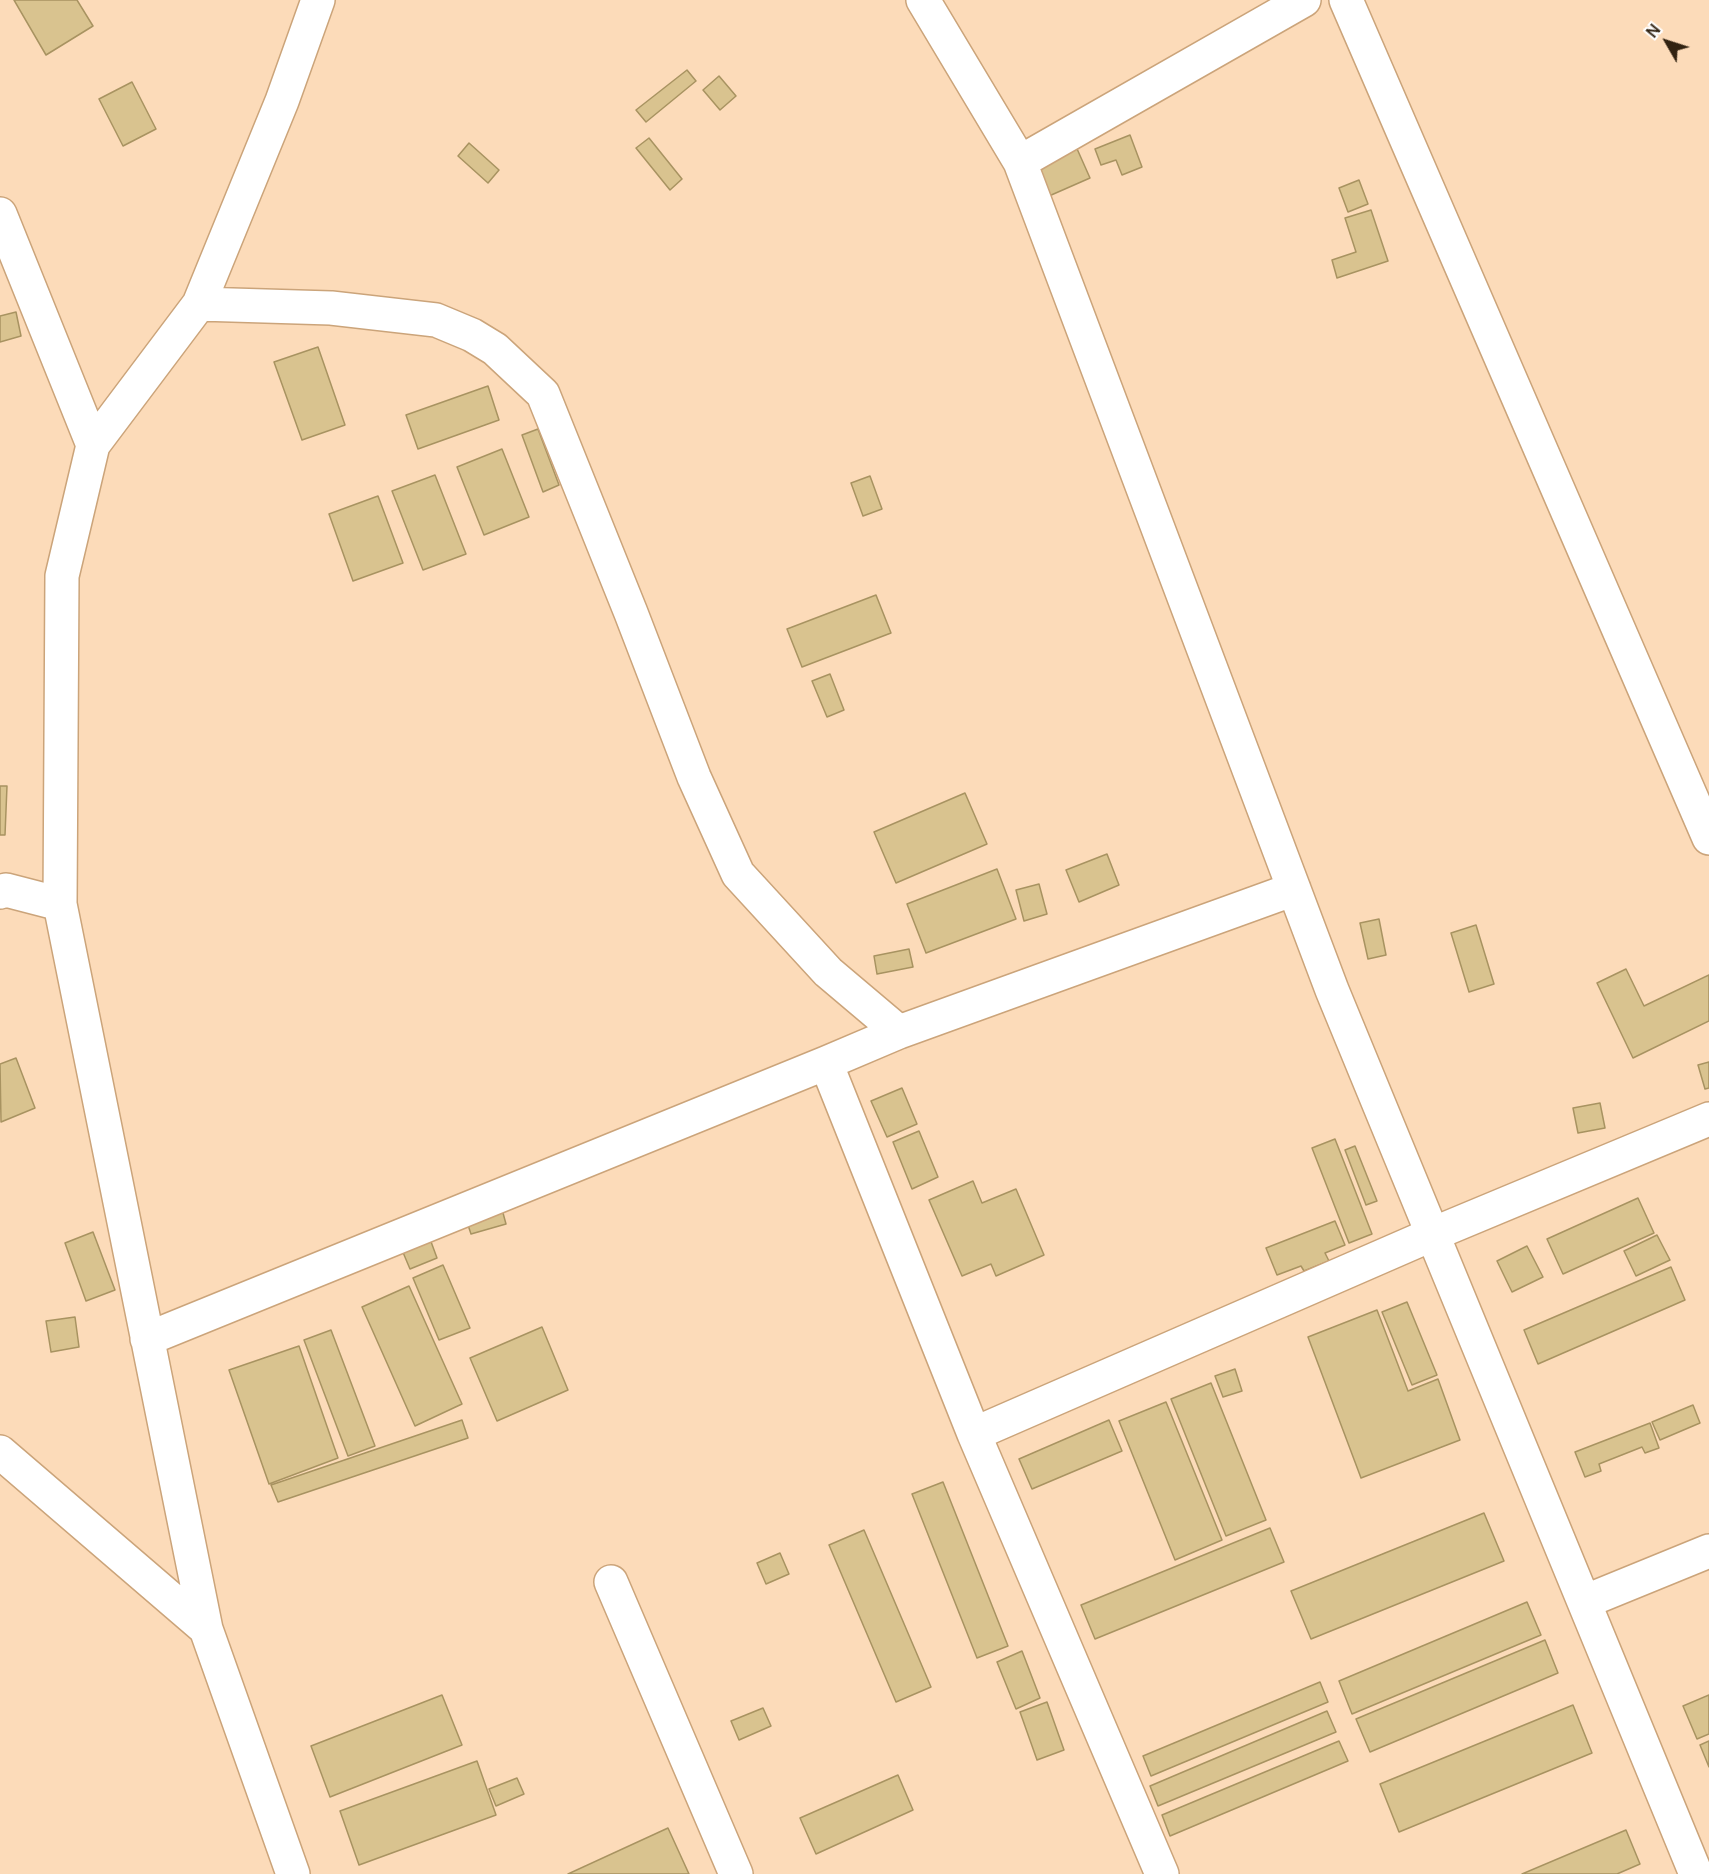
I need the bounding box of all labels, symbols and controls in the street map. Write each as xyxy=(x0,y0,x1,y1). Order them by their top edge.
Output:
north arrow xyxy=(1637,12,1697,72)
text: N xyxy=(1641,19,1665,42)

